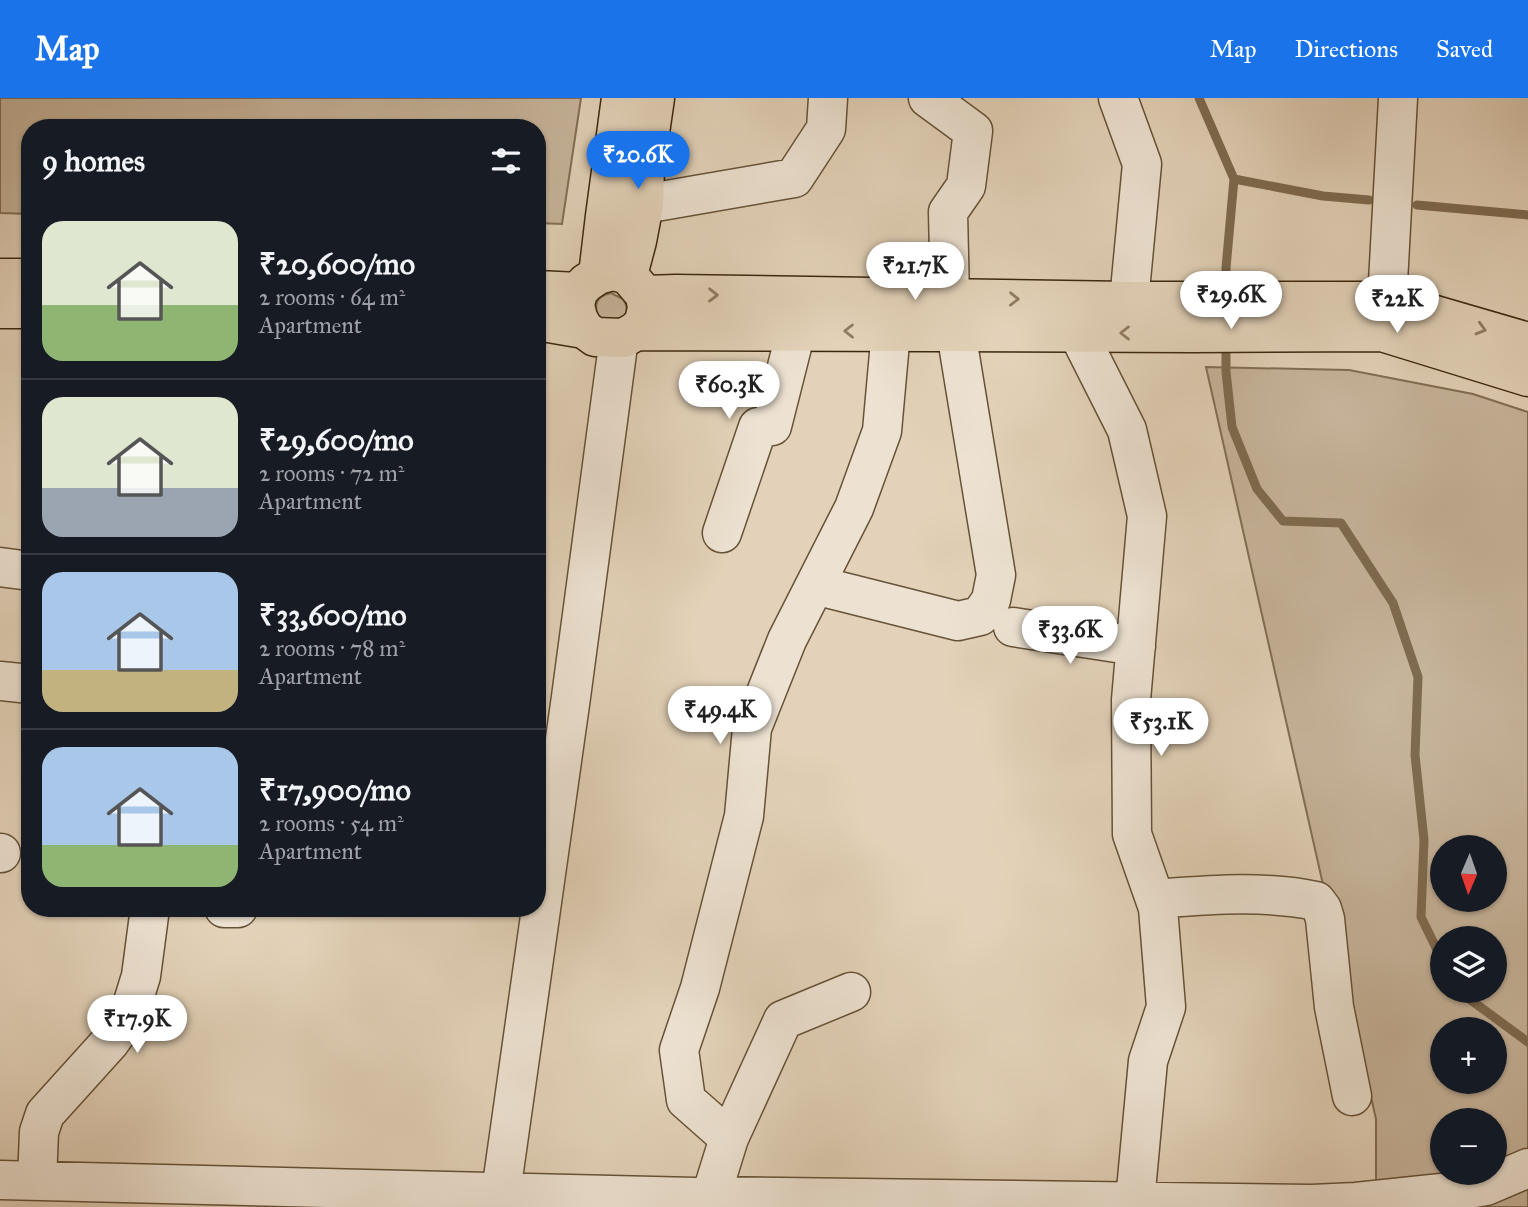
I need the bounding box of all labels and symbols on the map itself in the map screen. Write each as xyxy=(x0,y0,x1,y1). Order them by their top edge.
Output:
pin: ₹20.6K xyxy=(581,132,695,191)
pin: ₹21.7K xyxy=(858,242,972,302)
pin: ₹29.6K xyxy=(1174,272,1288,331)
pin: ₹22K xyxy=(1356,275,1438,335)
one-way arrow xyxy=(708,288,719,303)
one-way arrow xyxy=(1009,291,1020,307)
one-way arrow xyxy=(1475,320,1487,335)
one-way arrow xyxy=(843,323,854,339)
one-way arrow xyxy=(1120,325,1130,341)
pin: ₹60.3K xyxy=(672,362,786,421)
pin: ₹33.6K xyxy=(1013,606,1127,666)
pin: ₹49.4K xyxy=(663,686,777,746)
pin: ₹53.1K xyxy=(1104,698,1218,758)
north arrow xyxy=(1430,835,1507,912)
pin: ₹17.9K xyxy=(80,996,194,1055)

